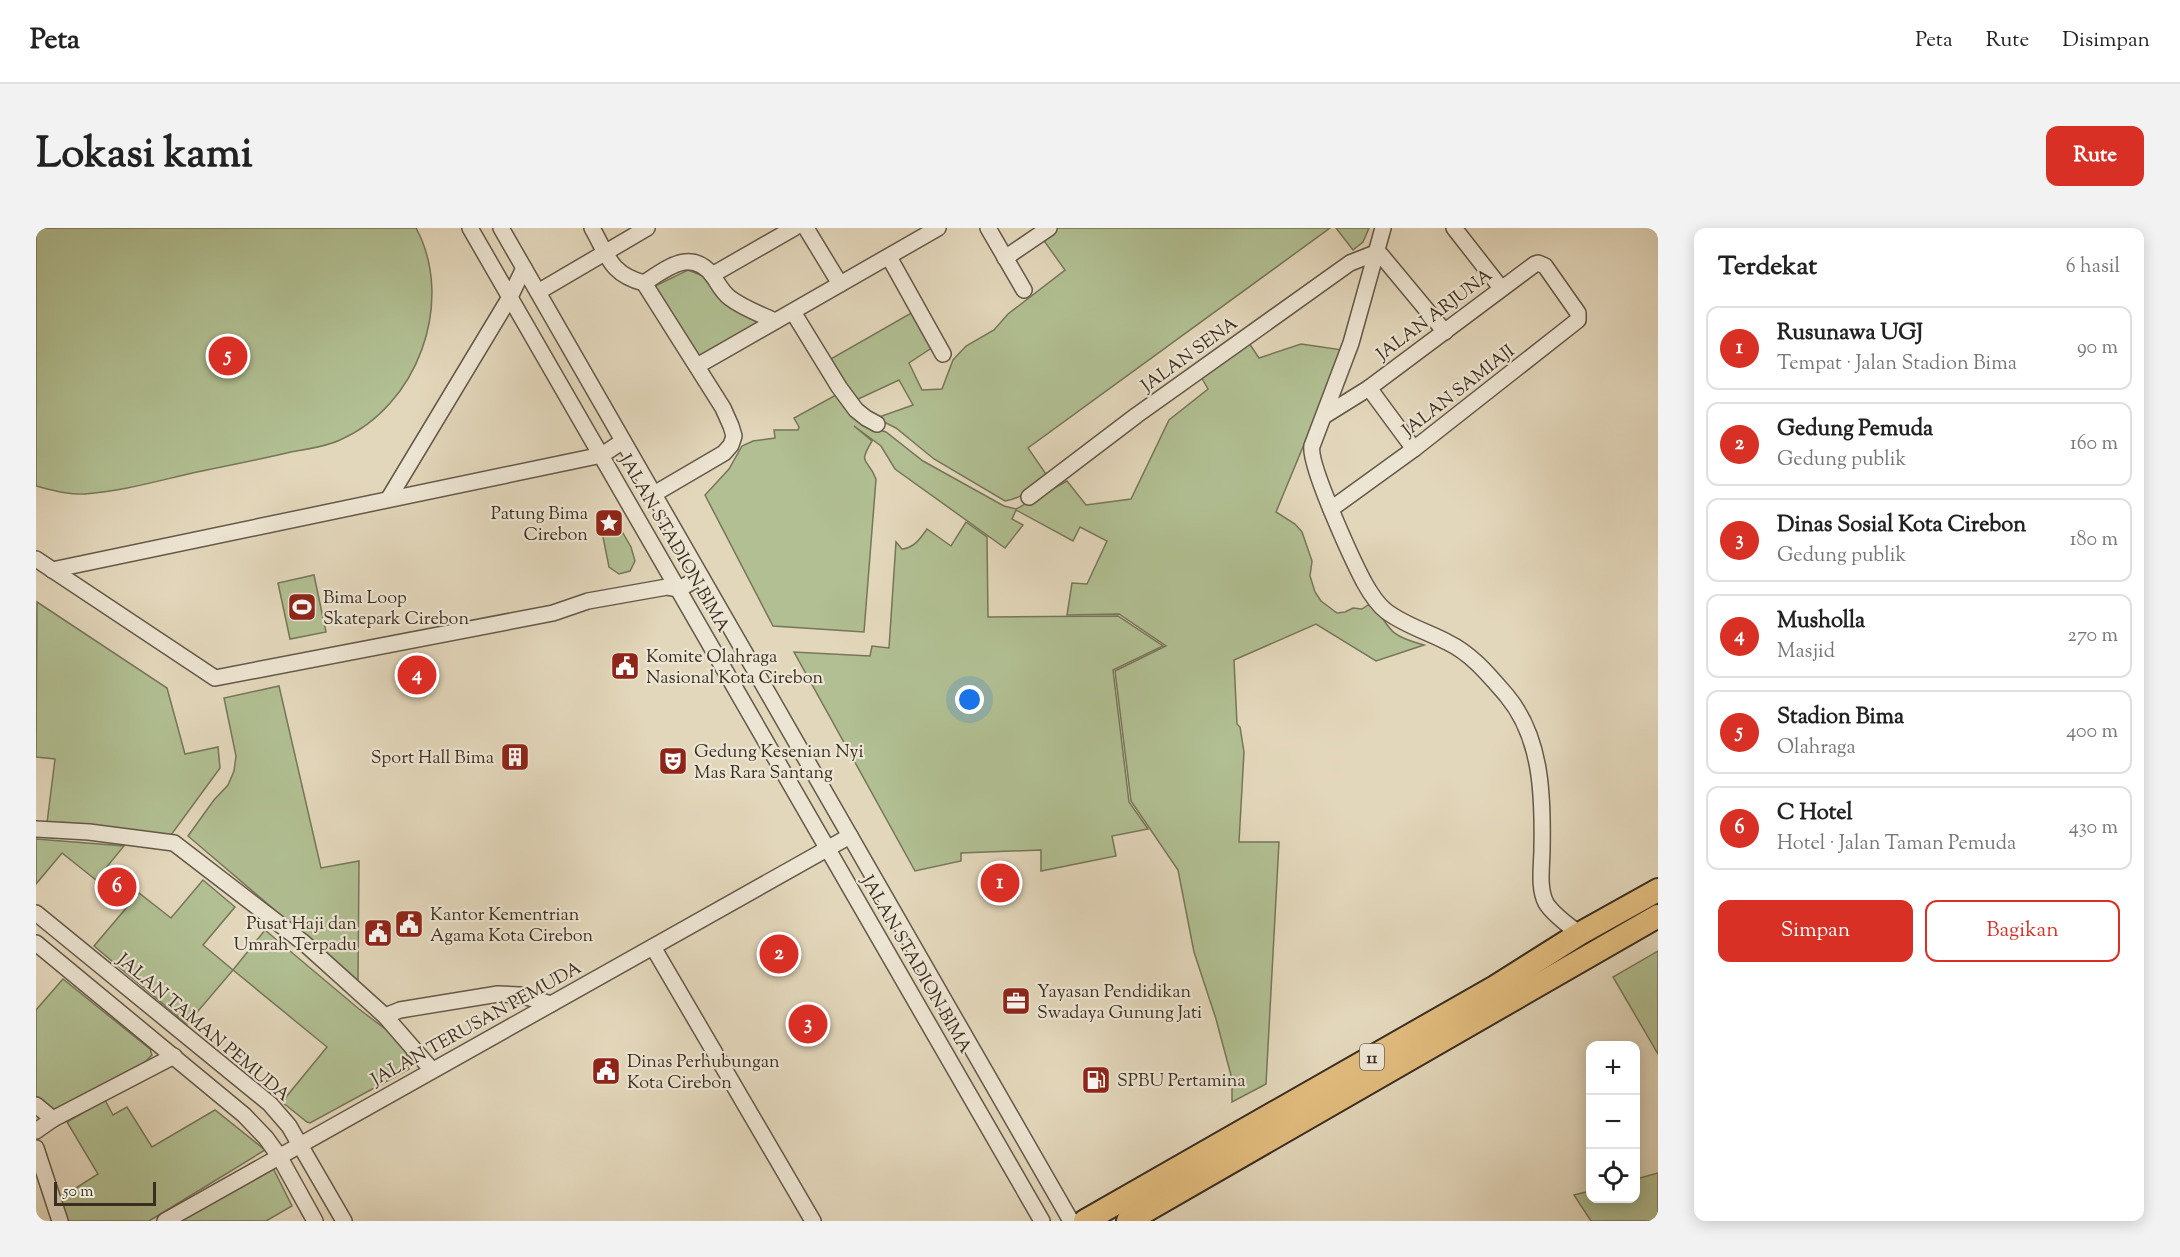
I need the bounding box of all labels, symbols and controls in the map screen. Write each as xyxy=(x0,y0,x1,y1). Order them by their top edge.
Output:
text: Peta xyxy=(30,21,80,61)
text: Peta xyxy=(1915,26,1953,56)
text: Rute xyxy=(1986,26,2029,56)
text: Disimpan xyxy=(2062,26,2150,56)
text: Lokasi kami xyxy=(36,126,253,186)
button: Rute xyxy=(2046,126,2144,186)
text: Terdekat xyxy=(1718,249,1817,286)
text: 6 hasil xyxy=(2066,253,2120,282)
street label: JALAN ARJUNA xyxy=(1371,263,1499,369)
street label: JALAN SENA xyxy=(1136,311,1244,400)
text: Rusunawa UGJ xyxy=(1777,318,1923,350)
pin: 5 xyxy=(208,334,248,378)
text: 1 xyxy=(1736,334,1743,363)
text: 90 m xyxy=(2077,334,2118,363)
street label: JALAN SAMIAJI xyxy=(1397,339,1521,444)
text: Tempat · Jalan Stadion Bima xyxy=(1777,350,2017,379)
text: Gedung Pemuda xyxy=(1777,414,1933,446)
text: 2 xyxy=(1735,430,1744,459)
text: 160 m xyxy=(2070,430,2118,459)
text: Gedung publik xyxy=(1777,446,1906,475)
street label: JALAN STADION BIMA xyxy=(611,449,735,638)
place label: Patung Bima Cirebon xyxy=(491,502,588,549)
place icon: Patung Bima Cirebon xyxy=(593,507,625,539)
text: Dinas Sosial Kota Cirebon xyxy=(1777,510,2026,542)
text: 3 xyxy=(1735,526,1744,555)
text: 180 m xyxy=(2070,526,2118,555)
text: Gedung publik xyxy=(1777,542,1906,571)
place label: Bima Loop Skatepark Cirebon xyxy=(323,586,469,633)
sports icon: Bima Loop Skatepark Cirebon xyxy=(286,591,318,623)
text: Musholla xyxy=(1777,606,1865,638)
text: 4 xyxy=(1734,622,1745,651)
text: 270 m xyxy=(2068,622,2118,651)
text: Masjid xyxy=(1777,638,1835,667)
place label: Komite Olahraga Nasional Kota Cirebon xyxy=(646,645,824,692)
public building icon: Komite Olahraga Nasional Kota Cirebon xyxy=(609,650,641,682)
pin: 4 xyxy=(398,652,436,698)
your location xyxy=(955,685,984,714)
text: Stadion Bima xyxy=(1777,702,1904,734)
text: 5 xyxy=(1736,718,1743,747)
text: 400 m xyxy=(2066,718,2118,747)
text: Olahraga xyxy=(1777,734,1856,763)
place label: Gedung Kesenian Nyi Mas Rara Santang xyxy=(694,740,864,787)
building icon: Sport Hall Bima xyxy=(499,741,531,773)
theatre icon: Gedung Kesenian Nyi Mas Rara Santang xyxy=(657,745,689,777)
place label: Sport Hall Bima xyxy=(371,746,494,772)
text: C Hotel xyxy=(1777,798,1853,830)
text: 6 xyxy=(1735,814,1744,843)
text: 430 m xyxy=(2069,814,2118,843)
text: Hotel · Jalan Taman Pemuda xyxy=(1777,830,2016,859)
pin: 1 xyxy=(980,860,1020,906)
pin: 6 xyxy=(98,864,136,910)
street label: JALAN STADION BIMA xyxy=(853,870,977,1059)
button: Simpan xyxy=(1718,900,1913,962)
button: Bagikan xyxy=(1925,900,2120,962)
place label: Kantor Kementrian Agama Kota Cirebon xyxy=(430,903,594,950)
public building icon: Kantor Kementrian Agama Kota Cirebon xyxy=(393,908,425,940)
place label: Pusat Haji dan Umrah Terpadu xyxy=(234,912,357,959)
public building icon: Pusat Haji dan Umrah Terpadu xyxy=(362,917,394,949)
pin: 2 xyxy=(760,932,798,976)
street label: JALAN TAMAN PEMUDA xyxy=(110,948,295,1109)
street label: JALAN TERUSAN PEMUDA xyxy=(366,956,587,1094)
place label: Yayasan Pendidikan Swadaya Gunung Jati xyxy=(1037,980,1202,1027)
office icon: Yayasan Pendidikan Swadaya Gunung Jati xyxy=(1000,985,1032,1017)
pin: 3 xyxy=(788,1002,828,1046)
map controls xyxy=(1586,1041,1640,1203)
button: + xyxy=(1586,1041,1640,1095)
road number: 11 xyxy=(1360,1044,1384,1070)
place label: Dinas Perhubungan Kota Cirebon xyxy=(627,1050,780,1097)
public building icon: Dinas Perhubungan Kota Cirebon xyxy=(590,1055,622,1087)
fuel station icon: SPBU Pertamina xyxy=(1080,1064,1112,1096)
place label: SPBU Pertamina xyxy=(1117,1069,1246,1095)
button: − xyxy=(1586,1095,1640,1149)
button: locate xyxy=(1586,1149,1640,1203)
scale bar xyxy=(54,1179,156,1206)
text: 50 m xyxy=(63,1181,94,1204)

